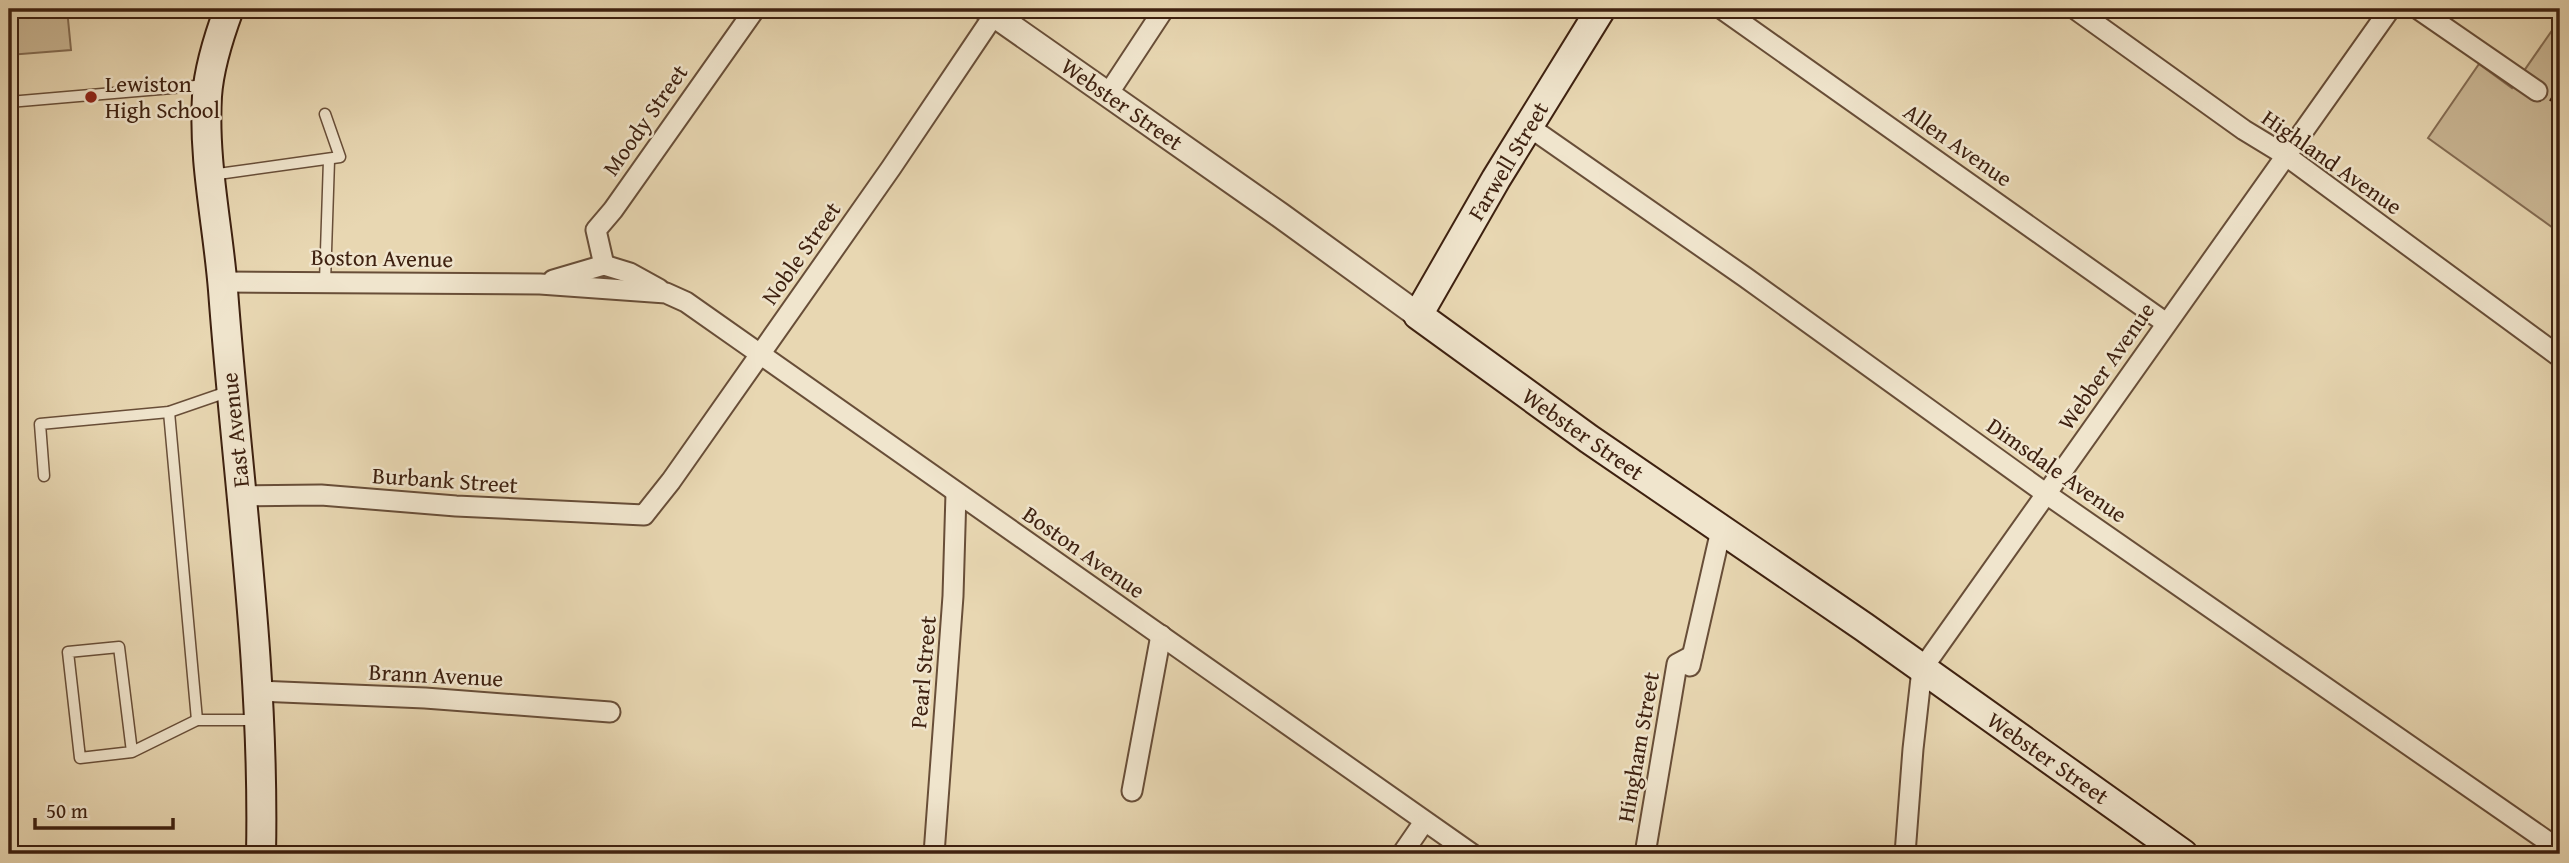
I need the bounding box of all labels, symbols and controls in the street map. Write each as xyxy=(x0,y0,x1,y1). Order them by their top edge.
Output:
street label: Webster Street xyxy=(1055,49,1190,158)
street label: Moody Street xyxy=(594,57,695,182)
place label: Lewiston High School xyxy=(105,67,220,126)
marker: Lewiston High School xyxy=(83,89,99,105)
street label: Farwell Street xyxy=(1459,95,1556,226)
street label: Allen Avenue xyxy=(1897,95,2019,194)
street label: Highland Avenue xyxy=(2256,101,2409,222)
street label: Noble Street xyxy=(753,194,848,311)
street label: Boston Avenue xyxy=(311,240,453,275)
street label: Webber Avenue xyxy=(2049,295,2162,436)
street label: East Avenue xyxy=(212,371,257,489)
street label: Webster Street xyxy=(1516,379,1651,488)
street label: Dimsdale Avenue xyxy=(1980,409,2134,530)
street label: Burbank Street xyxy=(371,458,519,501)
street label: Boston Avenue xyxy=(1016,497,1152,606)
street label: Pearl Street xyxy=(901,614,944,730)
street label: Brann Avenue xyxy=(368,654,504,695)
street label: Hingham Street xyxy=(1608,669,1667,825)
street label: Webster Street xyxy=(1981,703,2116,812)
scale bar xyxy=(35,786,173,830)
text: 50 m xyxy=(46,795,88,826)

